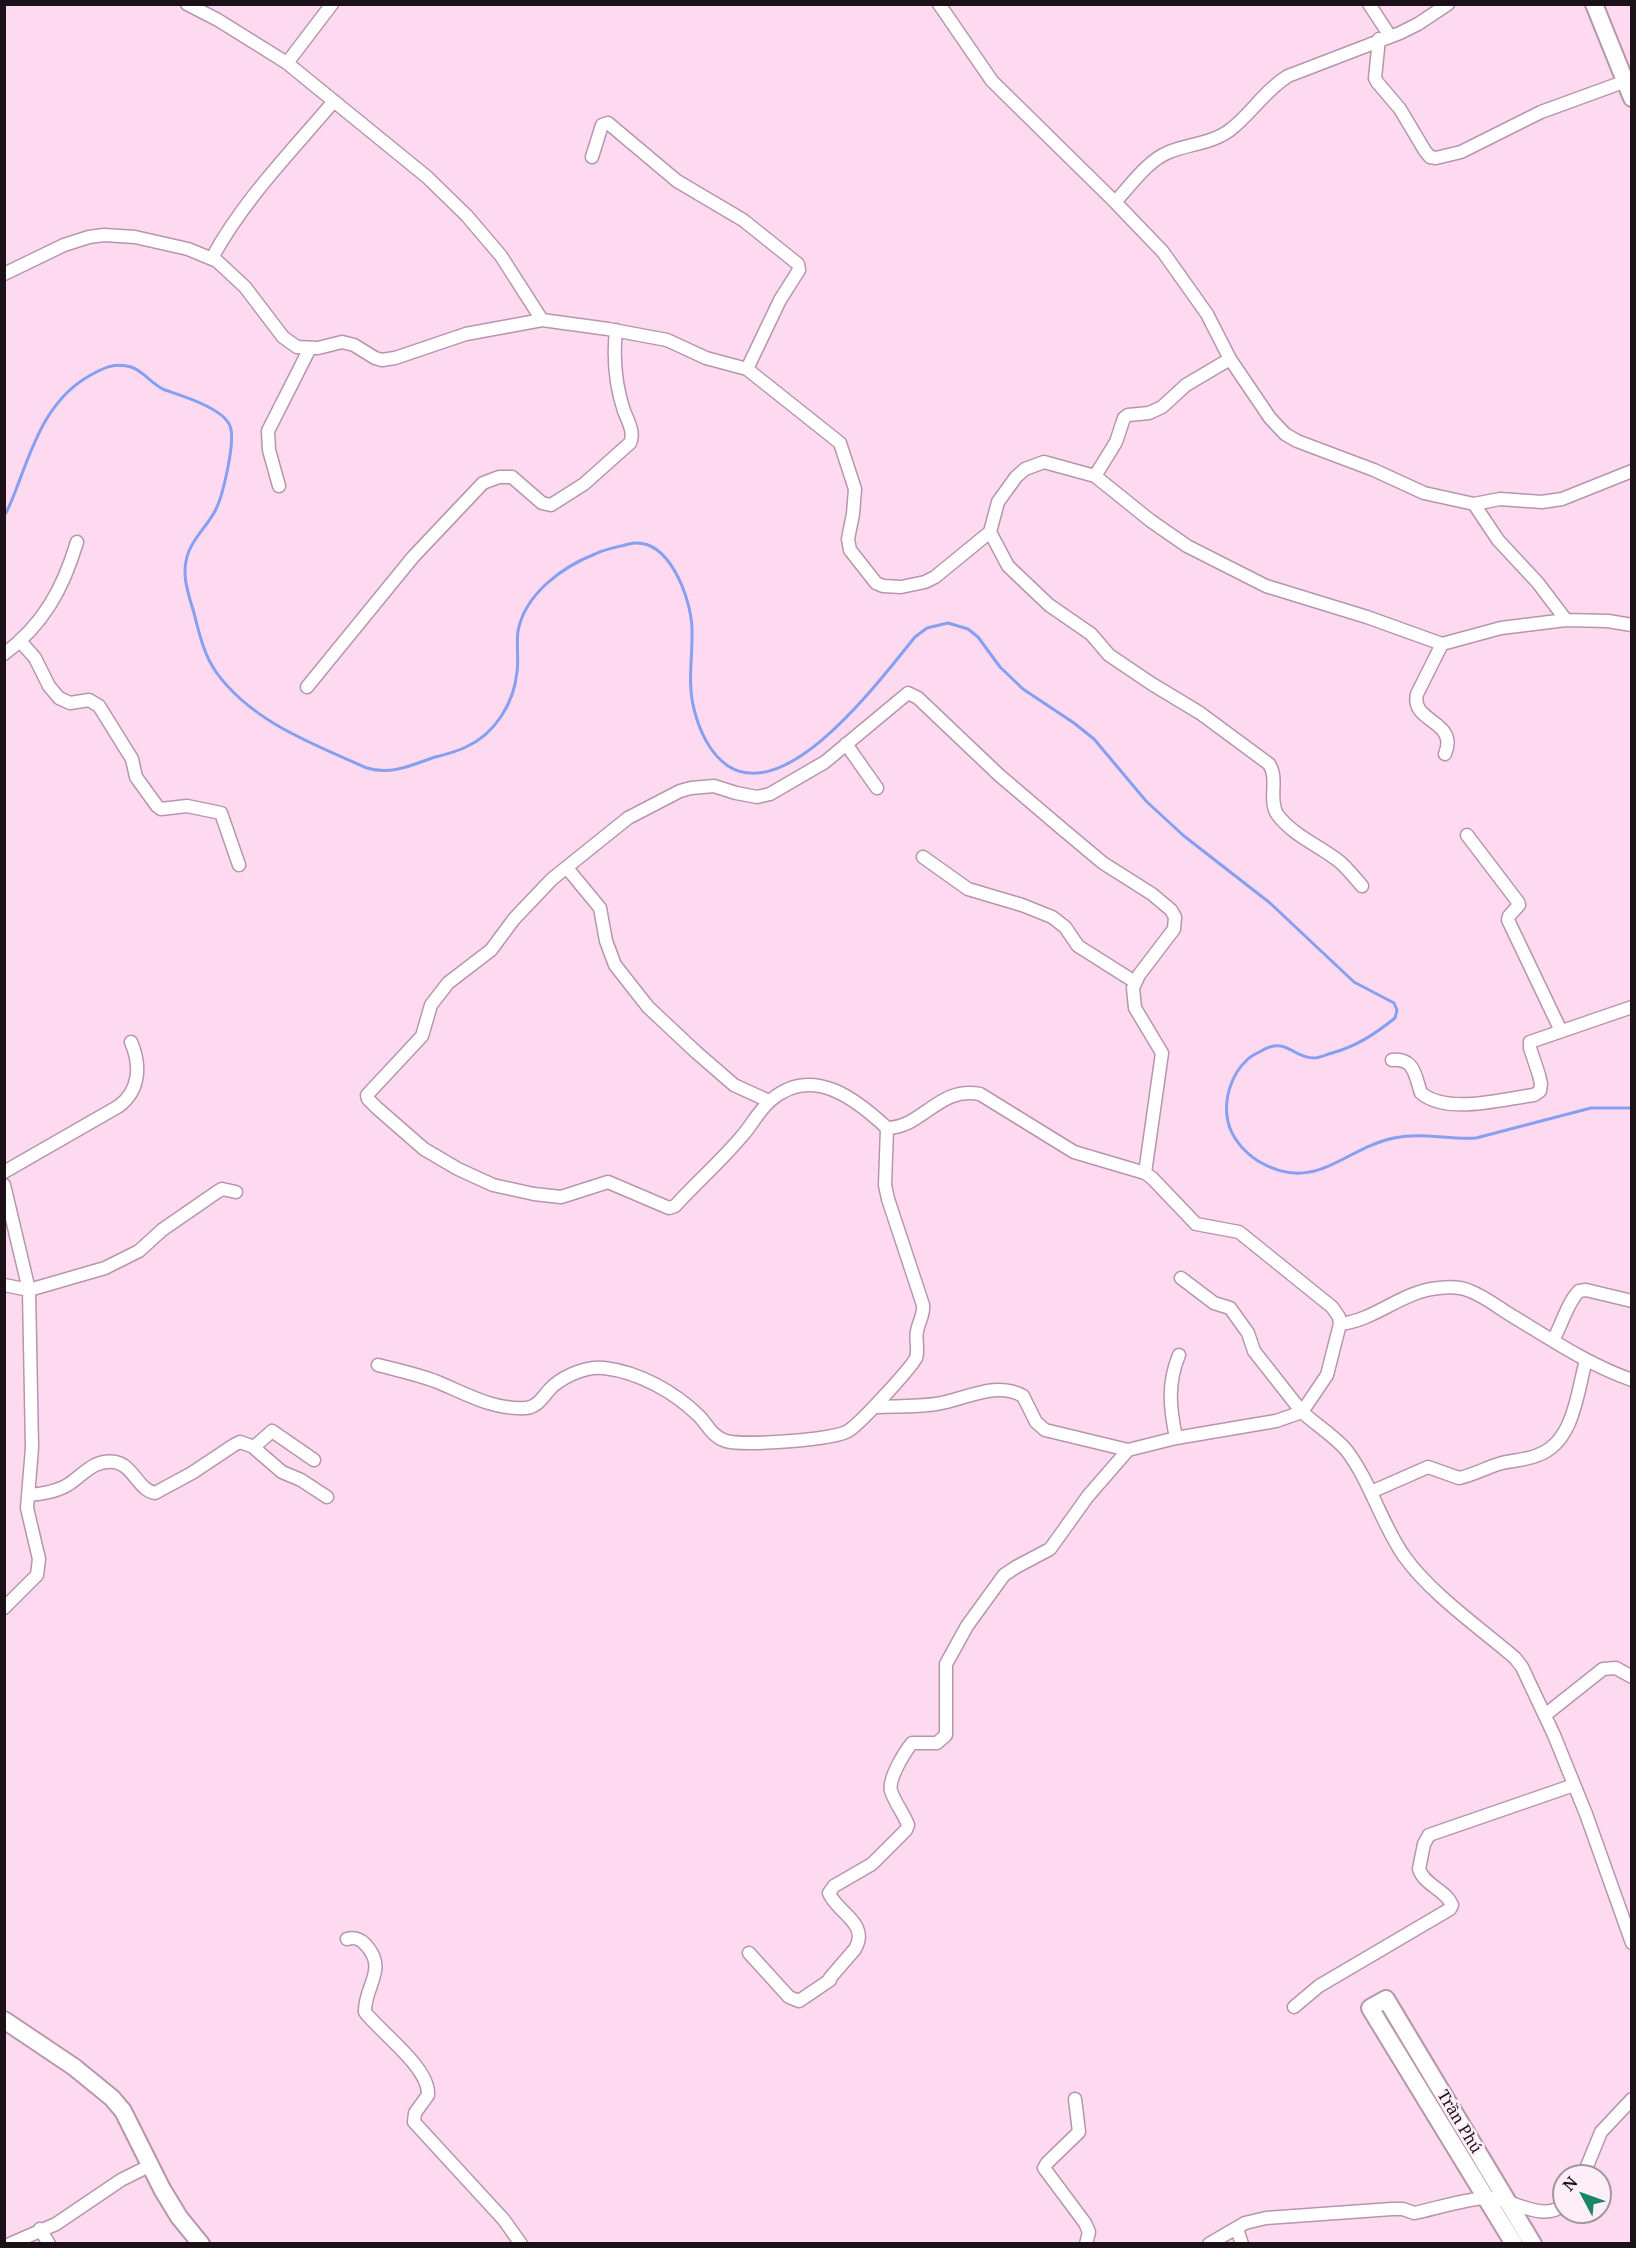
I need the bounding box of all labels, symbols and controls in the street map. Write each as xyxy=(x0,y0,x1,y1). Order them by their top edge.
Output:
street label: Trần Phú xyxy=(1433,2087,1485,2157)
north arrow xyxy=(1552,2164,1612,2224)
text: N xyxy=(1557,2172,1582,2195)

